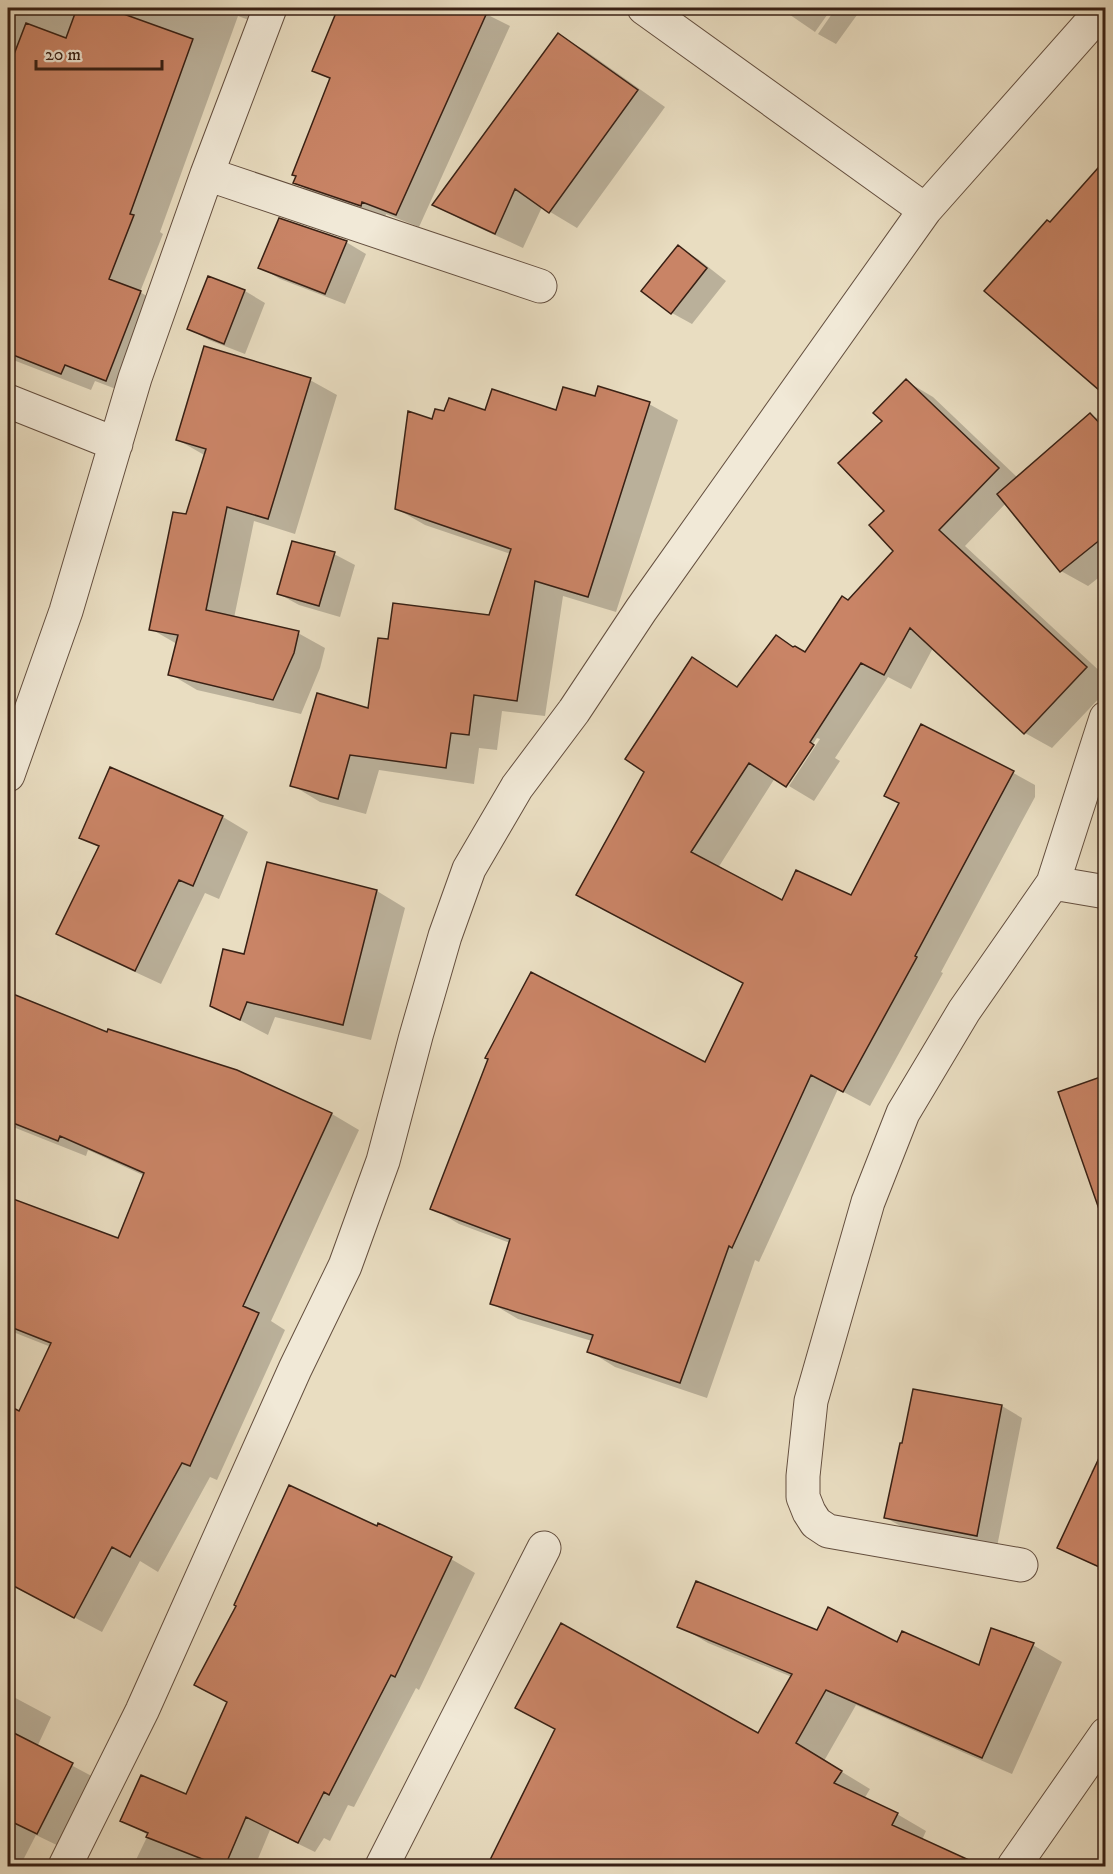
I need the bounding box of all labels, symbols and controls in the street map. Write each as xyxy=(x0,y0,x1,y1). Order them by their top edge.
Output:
scale bar xyxy=(36,33,162,71)
text: 20 m xyxy=(45,44,81,66)

